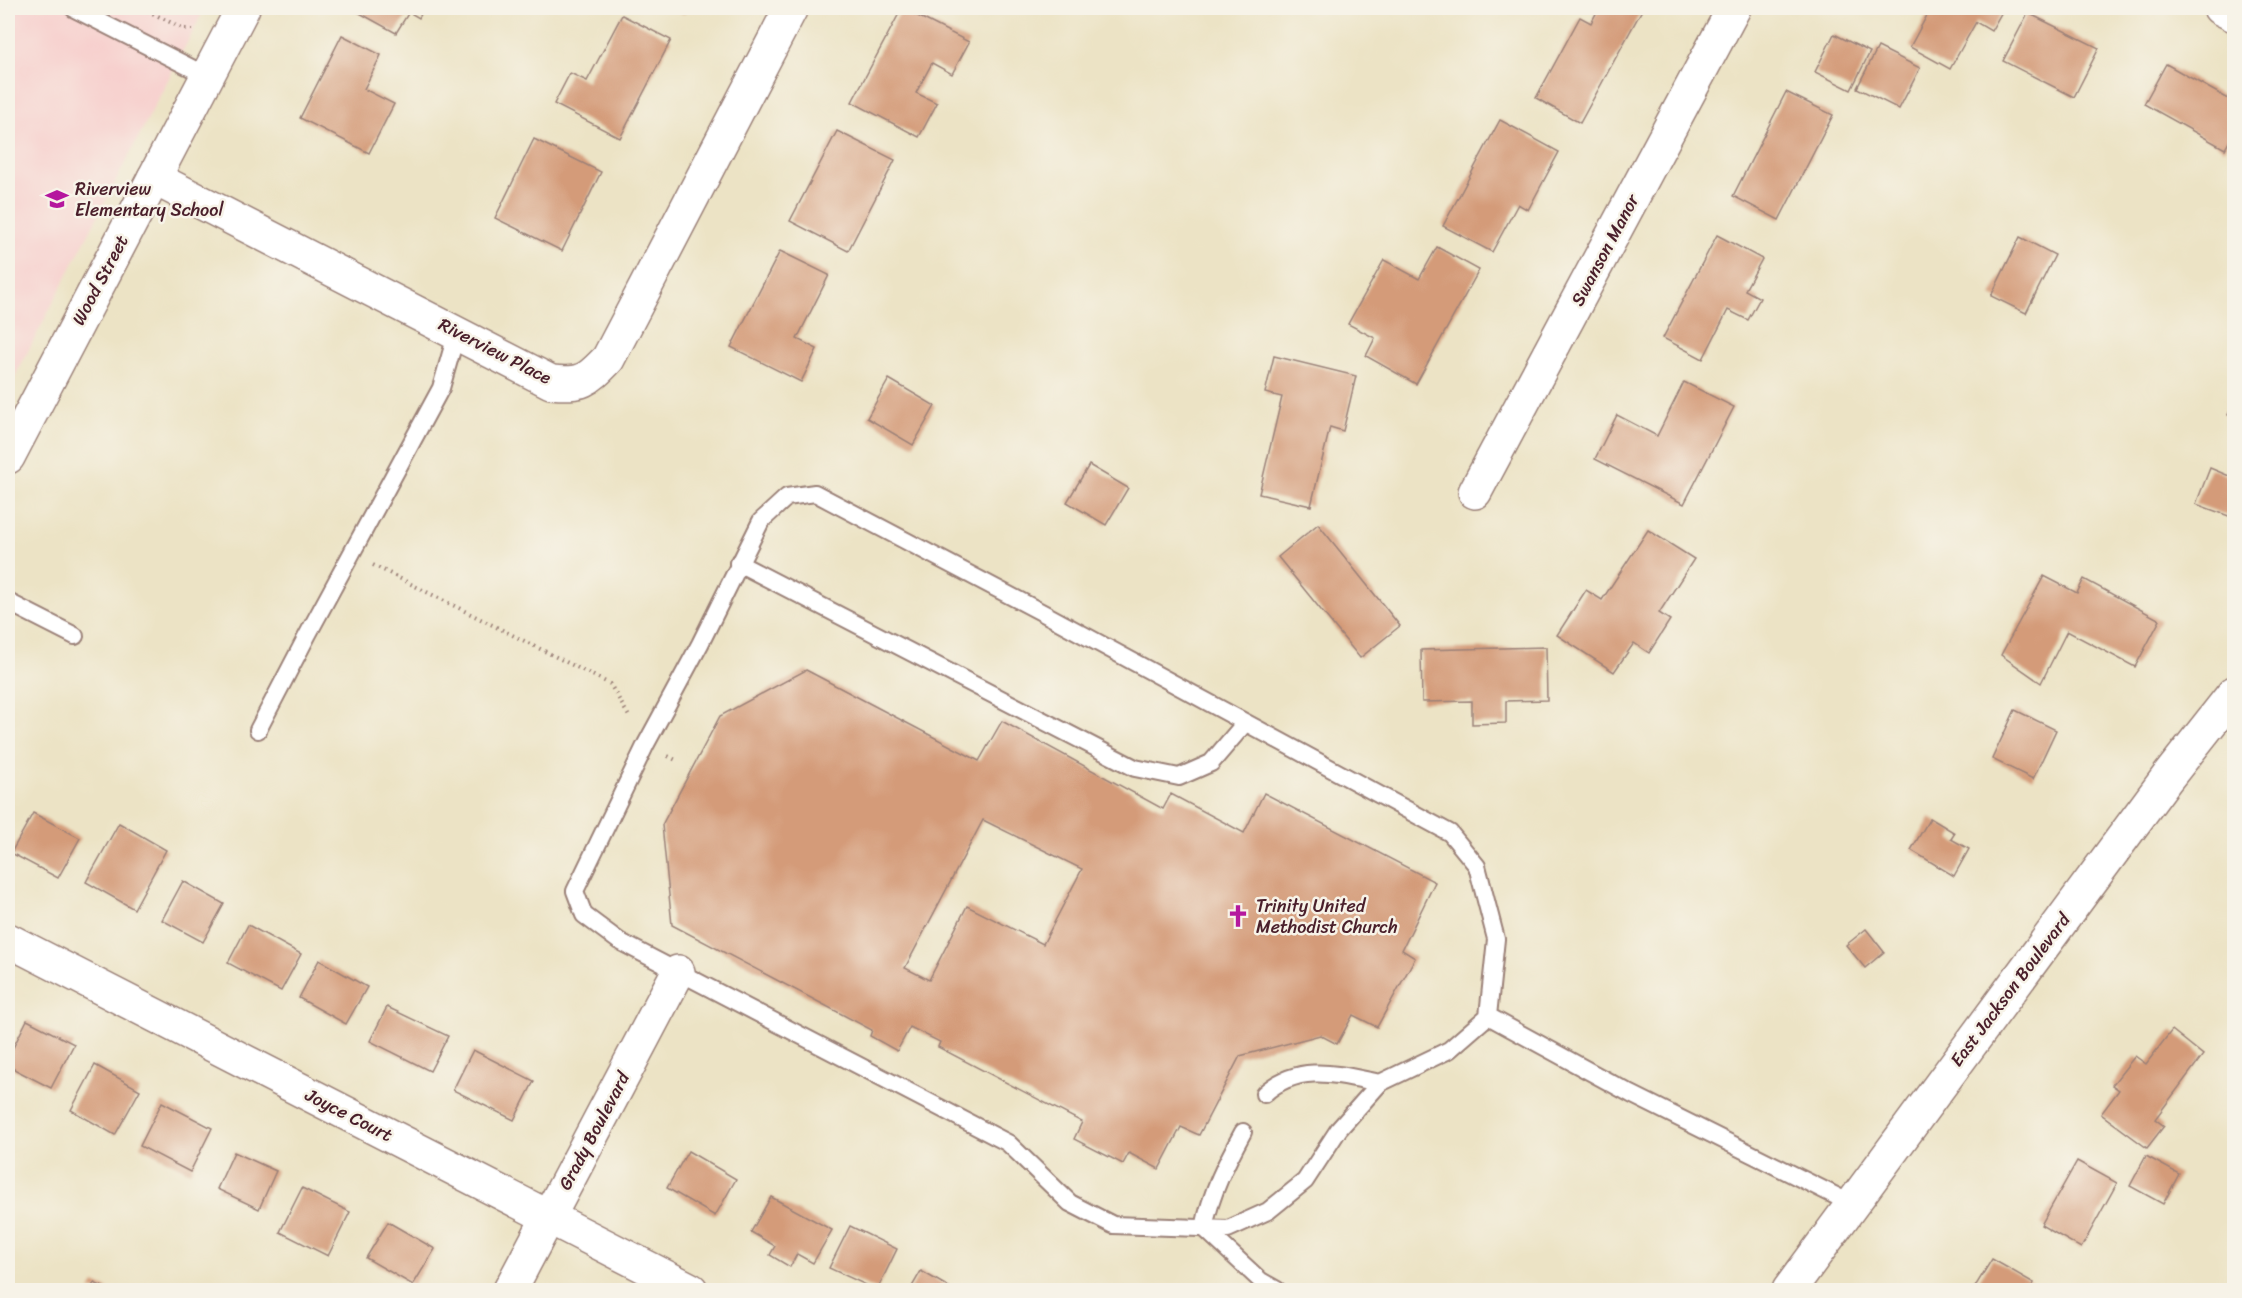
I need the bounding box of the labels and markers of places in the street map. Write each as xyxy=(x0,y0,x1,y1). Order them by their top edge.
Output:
place label: Riverview Elementary School xyxy=(75,173,224,226)
school or university icon: Riverview Elementary School xyxy=(44,186,70,212)
place label: Trinity United Methodist Church xyxy=(1256,890,1398,943)
church icon: Trinity United Methodist Church xyxy=(1225,903,1251,929)

